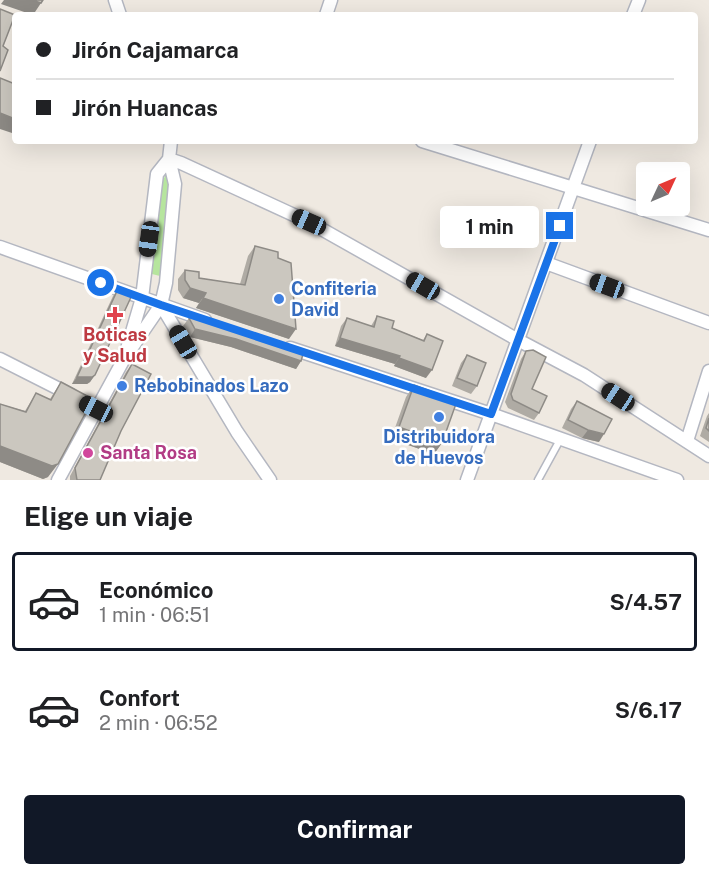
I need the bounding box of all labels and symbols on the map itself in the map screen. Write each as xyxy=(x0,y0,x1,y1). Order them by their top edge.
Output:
north arrow xyxy=(636,162,690,216)
callout: 1 min xyxy=(440,205,539,247)
car xyxy=(289,206,329,238)
route end xyxy=(546,212,573,239)
car xyxy=(138,220,160,258)
route start xyxy=(87,269,114,296)
car xyxy=(403,269,443,303)
car xyxy=(587,271,627,301)
place label: Confiteria David xyxy=(291,278,377,320)
marker: Confiteria David xyxy=(272,292,286,306)
marker: Boticas y Salud xyxy=(108,308,122,322)
car xyxy=(166,322,200,362)
place label: Boticas y Salud xyxy=(83,324,147,366)
place label: Rebobinados Lazo xyxy=(134,375,289,396)
marker: Rebobinados Lazo xyxy=(115,379,129,393)
car xyxy=(598,380,638,414)
car xyxy=(76,393,116,425)
marker: Distribuidora de Huevos xyxy=(432,410,446,424)
place label: Distribuidora de Huevos xyxy=(383,426,495,468)
place label: Santa Rosa xyxy=(100,442,197,463)
marker: Santa Rosa xyxy=(81,446,95,460)

